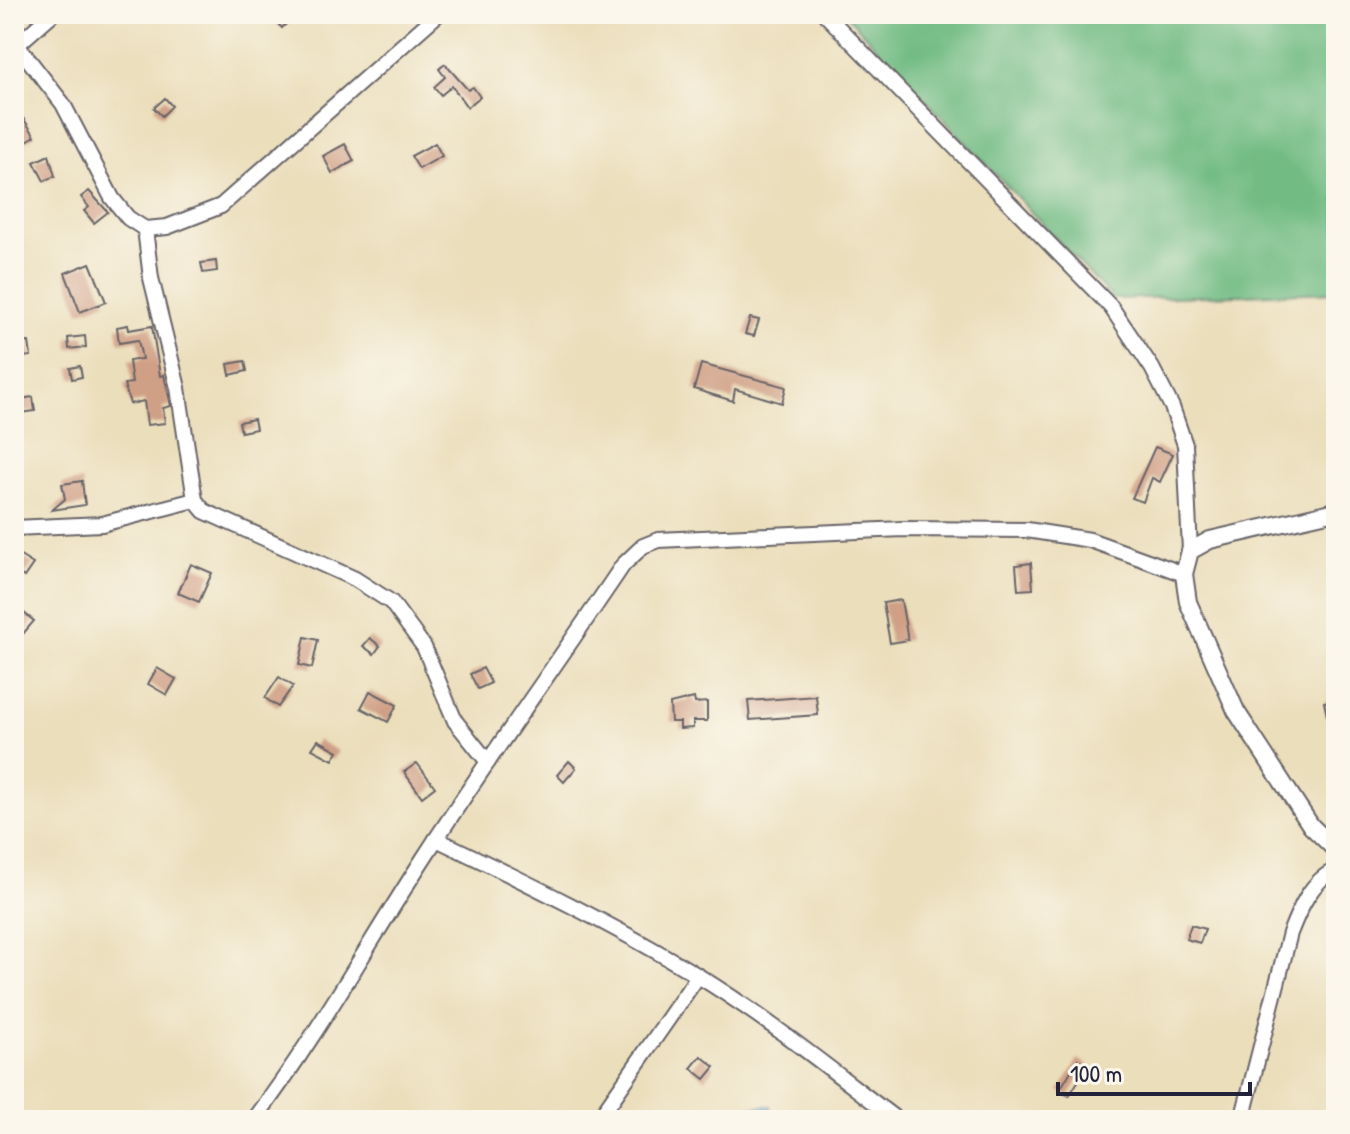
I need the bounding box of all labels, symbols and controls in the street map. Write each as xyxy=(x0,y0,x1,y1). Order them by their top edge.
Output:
scale bar xyxy=(1058,1046,1250,1096)
text: 100 m xyxy=(1070,1057,1122,1089)

